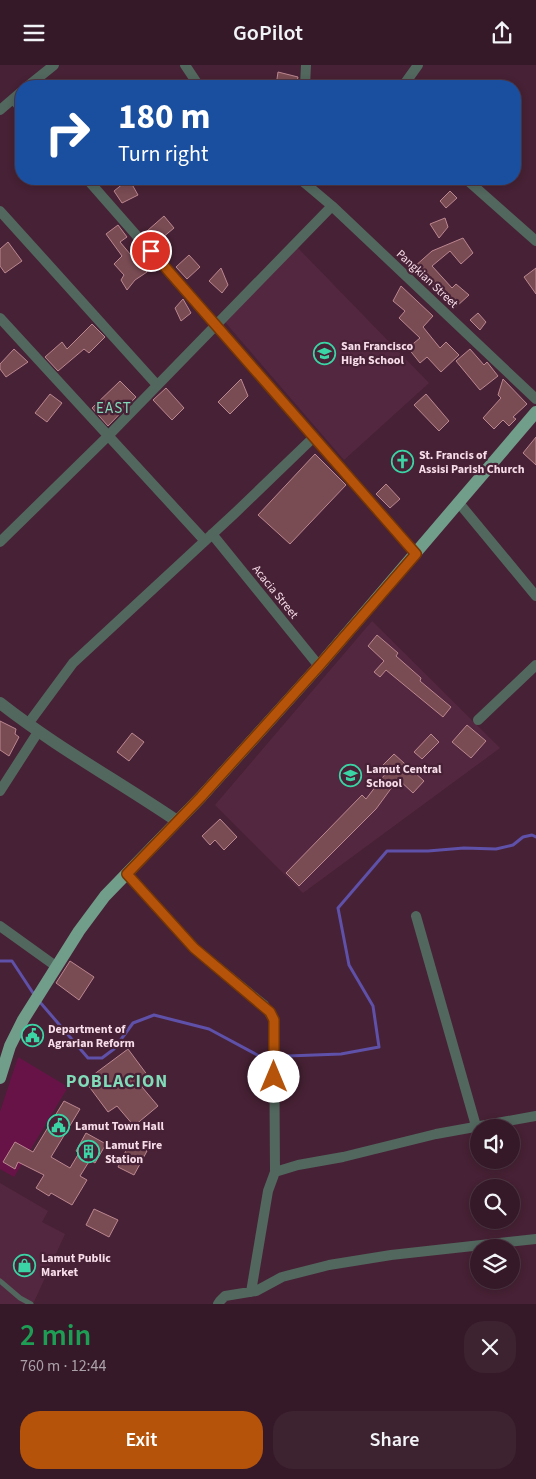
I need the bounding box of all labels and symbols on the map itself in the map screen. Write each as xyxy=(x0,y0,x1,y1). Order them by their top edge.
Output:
pin xyxy=(130,230,172,272)
street label: Pangkian Street xyxy=(392,246,462,312)
place label: San Francisco High School xyxy=(341,338,413,369)
school or university icon: San Francisco High School xyxy=(313,341,337,365)
district label: EAST xyxy=(96,398,132,419)
place label: St. Francis of Assisi Parish Church xyxy=(418,447,525,478)
church icon: St. Francis of Assisi Parish Church xyxy=(391,450,415,474)
street label: Acacia Street xyxy=(248,561,302,623)
place label: Lamut Central School xyxy=(366,761,442,792)
school or university icon: Lamut Central School xyxy=(338,764,362,788)
place label: Department of Agrarian Reform xyxy=(47,1021,135,1052)
public building icon: Department of Agrarian Reform xyxy=(20,1024,44,1048)
position arrow xyxy=(247,1050,299,1102)
district label: POBLACION xyxy=(66,1069,168,1094)
public building icon: Lamut Town Hall xyxy=(47,1114,71,1138)
place label: Lamut Town Hall xyxy=(75,1118,164,1135)
place label: Lamut Fire Station xyxy=(105,1137,162,1168)
building icon: Lamut Fire Station xyxy=(77,1140,101,1164)
place label: Lamut Public Market xyxy=(41,1250,111,1281)
shop icon: Lamut Public Market xyxy=(13,1253,37,1277)

